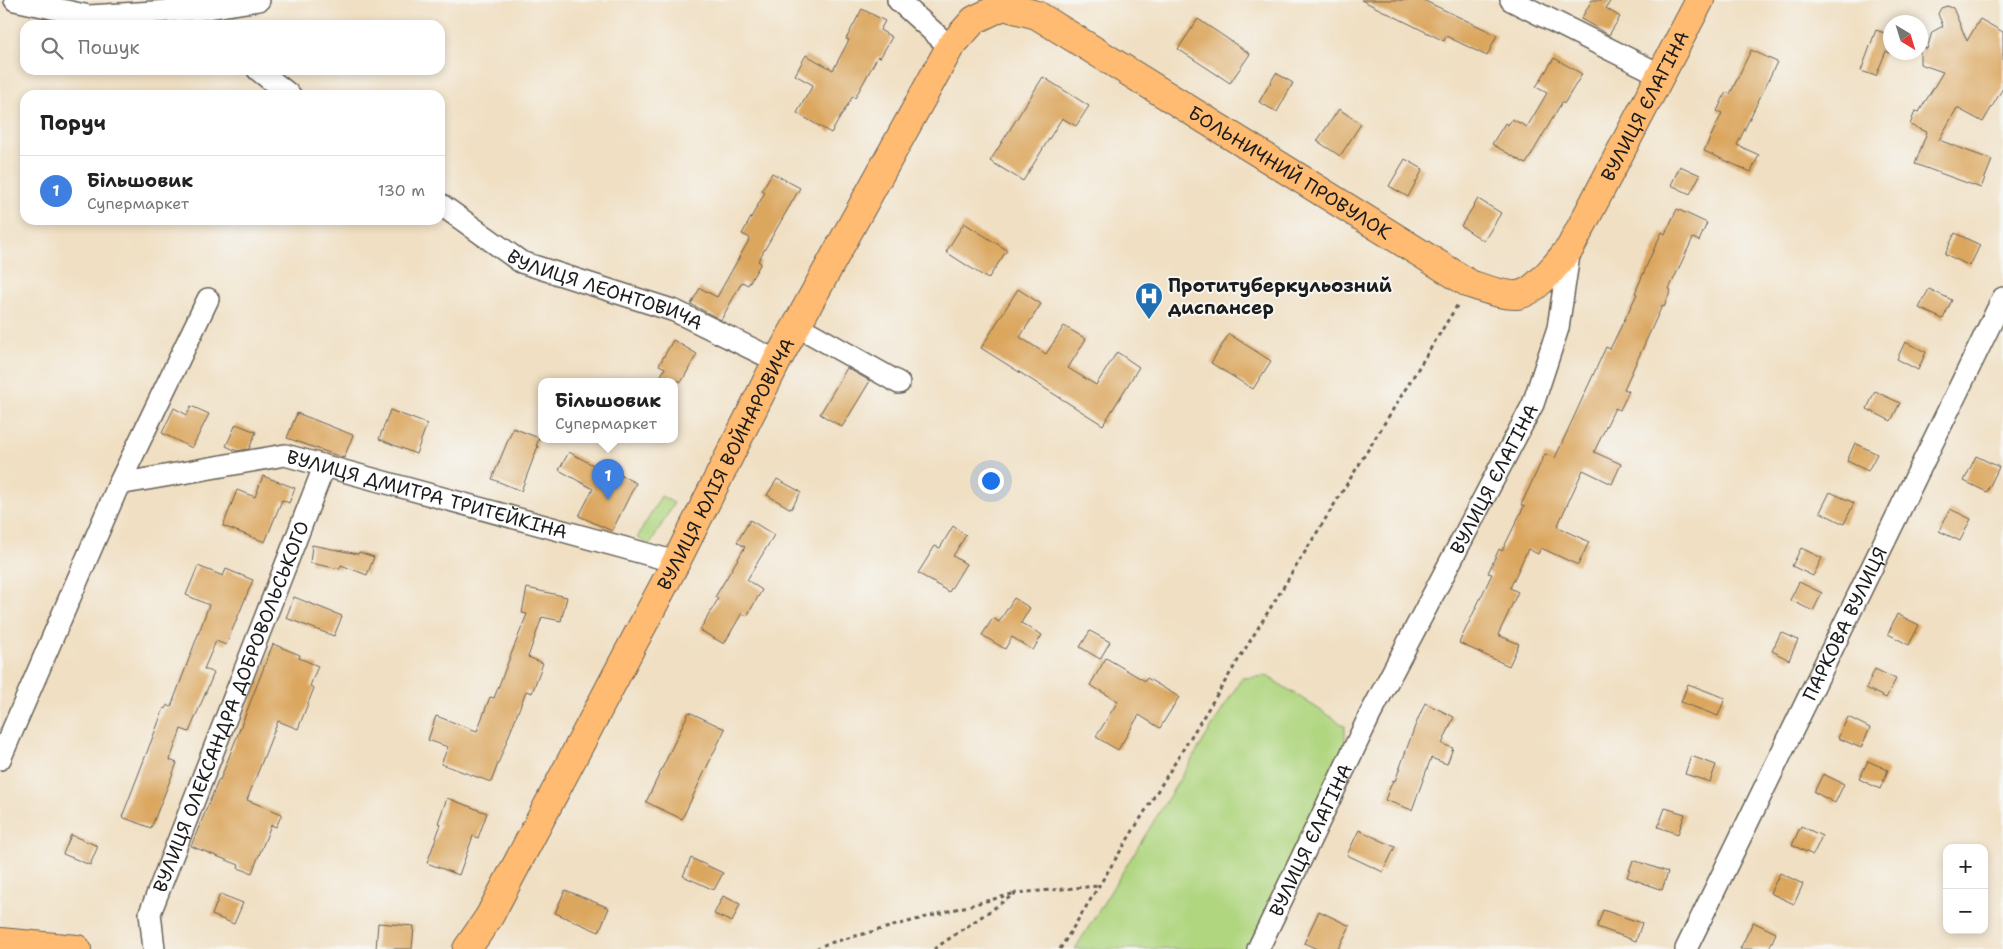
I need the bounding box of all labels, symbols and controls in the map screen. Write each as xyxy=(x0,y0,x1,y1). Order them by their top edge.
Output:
north arrow xyxy=(1883,15,1928,60)
search box xyxy=(20,20,445,75)
street label: ВУЛИЦЯ ЄЛАГІНА xyxy=(1595,26,1694,185)
icon: search xyxy=(38,34,66,62)
text: Пошук xyxy=(78,35,140,60)
street label: БОЛЬНИЧНИЙ ПРОВУЛОК xyxy=(1184,100,1396,245)
text: Поруч xyxy=(40,109,106,137)
text: Більшовик xyxy=(87,168,193,193)
text: 1 xyxy=(52,180,60,201)
text: 130 m xyxy=(378,180,425,201)
text: Супермаркет xyxy=(87,193,189,214)
street label: ВУЛИЦЯ ЛЕОНТОВИЧА xyxy=(502,244,707,335)
place label: Протитуберкульозний диспансер xyxy=(1168,273,1392,320)
hospital icon: Протитуберкульозний диспансер xyxy=(1134,281,1164,320)
street label: ВУЛИЦЯ ЮЛІЯ ВОЙНАРОВИЧА xyxy=(651,333,800,594)
popup xyxy=(538,378,678,443)
text: Більшовик xyxy=(555,388,661,413)
street label: ВУЛИЦЯ ЄЛАГІНА xyxy=(1444,399,1544,558)
text: Супермаркет xyxy=(555,413,657,434)
street label: ВУЛИЦЯ ДМИТРА ТРИТЕЙКІНА xyxy=(284,444,571,544)
pin: 1 xyxy=(592,459,624,500)
your location xyxy=(978,468,1004,494)
street label: ВУЛИЦЯ ОЛЕКСАНДРА ДОБРОВОЛЬСЬКОГО xyxy=(147,517,314,896)
street label: ПАРКОВА ВУЛИЦЯ xyxy=(1796,542,1893,705)
street label: ВУЛИЦЯ ЄЛАГІНА xyxy=(1263,759,1358,920)
map controls xyxy=(1943,844,1988,934)
button: + xyxy=(1943,844,1988,889)
button: − xyxy=(1943,889,1988,934)

